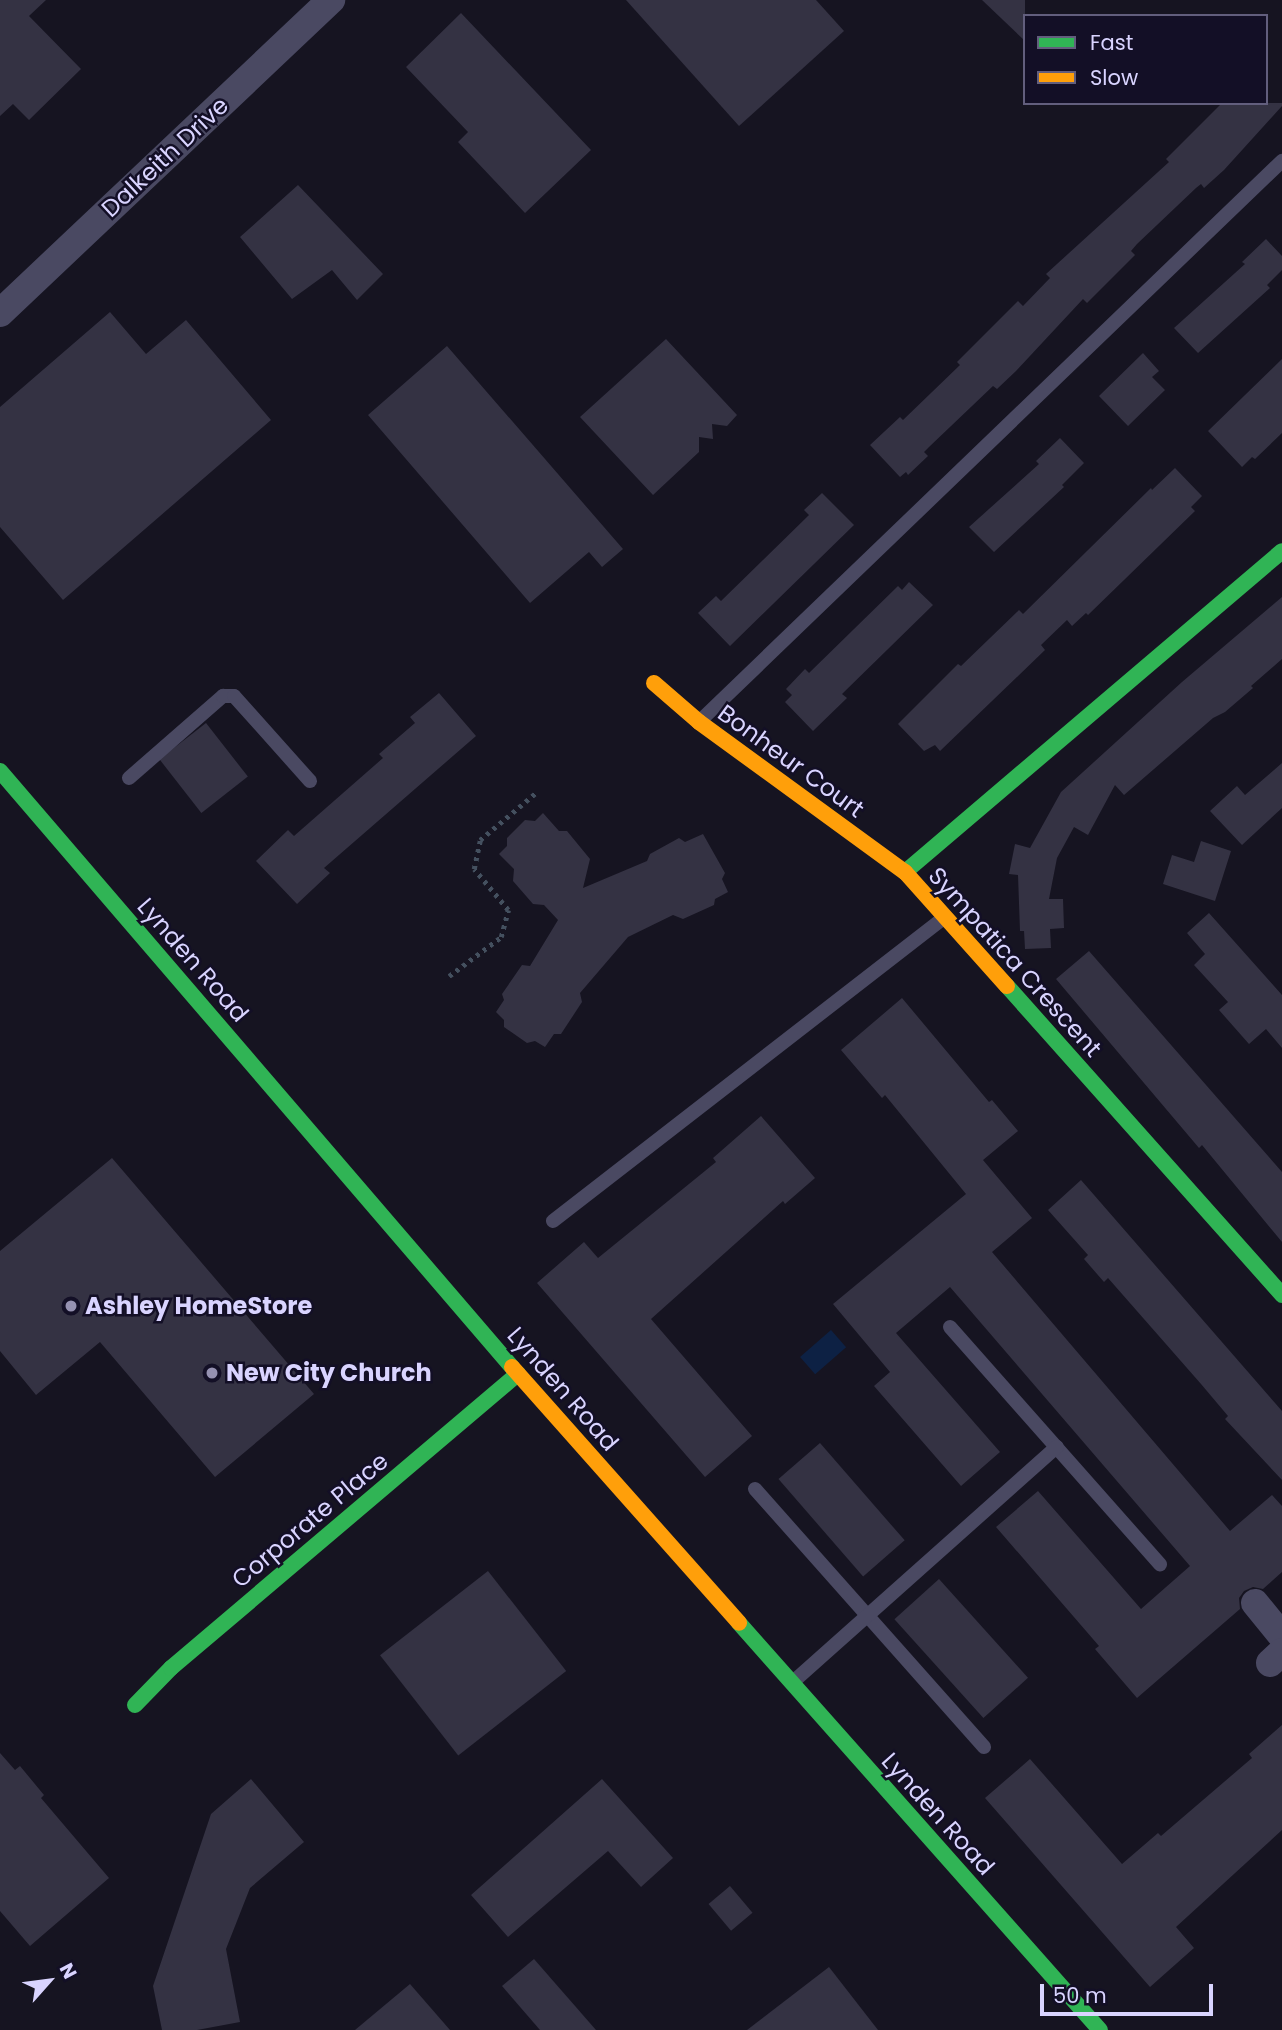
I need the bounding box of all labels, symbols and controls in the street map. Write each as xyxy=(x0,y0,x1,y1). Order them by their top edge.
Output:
legend xyxy=(1023,14,1268,105)
text: Fast xyxy=(1090,28,1133,57)
text: Slow xyxy=(1090,63,1138,92)
street label: Dalkeith Drive xyxy=(96,91,234,223)
street label: Bonheur Court xyxy=(712,698,870,824)
street label: Sympatica Crescent xyxy=(922,861,1108,1063)
street label: Lynden Road xyxy=(131,892,255,1028)
place label: Ashley HomeStore xyxy=(85,1292,312,1320)
marker: Ashley HomeStore xyxy=(63,1298,79,1314)
street label: Lynden Road xyxy=(501,1321,625,1457)
place label: New City Church xyxy=(226,1359,432,1387)
marker: New City Church xyxy=(204,1365,220,1381)
street label: Corporate Place xyxy=(226,1446,394,1594)
street label: Lynden Road xyxy=(876,1747,1000,1881)
north arrow xyxy=(14,1946,84,2016)
text: N xyxy=(53,1958,83,1984)
scale bar xyxy=(1044,1970,1217,2014)
text: 50 m xyxy=(1053,1981,1107,2010)

